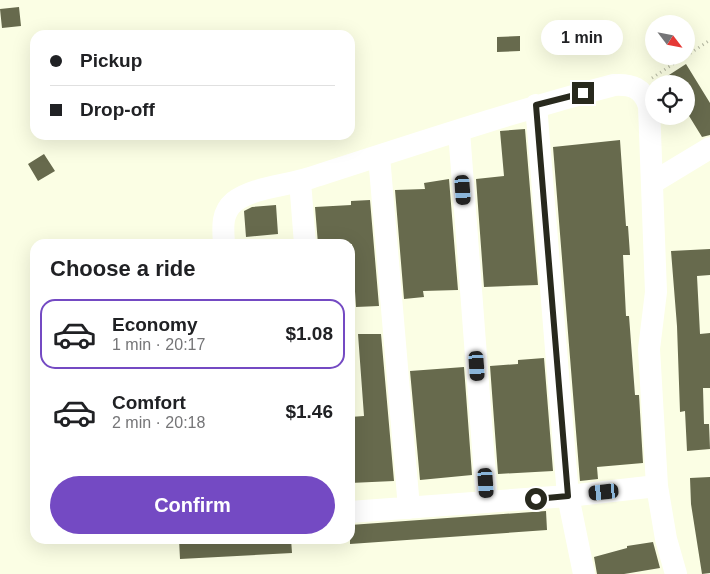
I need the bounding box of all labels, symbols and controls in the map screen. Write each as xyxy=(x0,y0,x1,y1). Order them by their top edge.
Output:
north arrow xyxy=(645,15,695,65)
map controls xyxy=(645,15,695,125)
callout: 1 min xyxy=(542,21,624,56)
text: 1 min xyxy=(561,29,603,46)
text: Pickup xyxy=(80,50,142,71)
button: locate xyxy=(645,75,695,125)
route end xyxy=(572,82,594,104)
text: Drop-off xyxy=(80,99,155,120)
car xyxy=(454,175,471,205)
text: Choose a ride xyxy=(50,256,195,281)
icon: car xyxy=(52,312,97,357)
text: Economy xyxy=(112,314,198,335)
text: $1.08 xyxy=(285,323,333,344)
text: 1 min · 20:17 xyxy=(112,336,205,353)
car xyxy=(468,351,485,381)
icon: car xyxy=(52,390,97,435)
text: Comfort xyxy=(112,392,186,413)
text: $1.46 xyxy=(285,401,333,422)
text: 2 min · 20:18 xyxy=(112,414,205,431)
car xyxy=(477,468,494,498)
button: Confirm xyxy=(50,476,335,534)
car xyxy=(588,483,619,501)
route start xyxy=(525,488,547,510)

